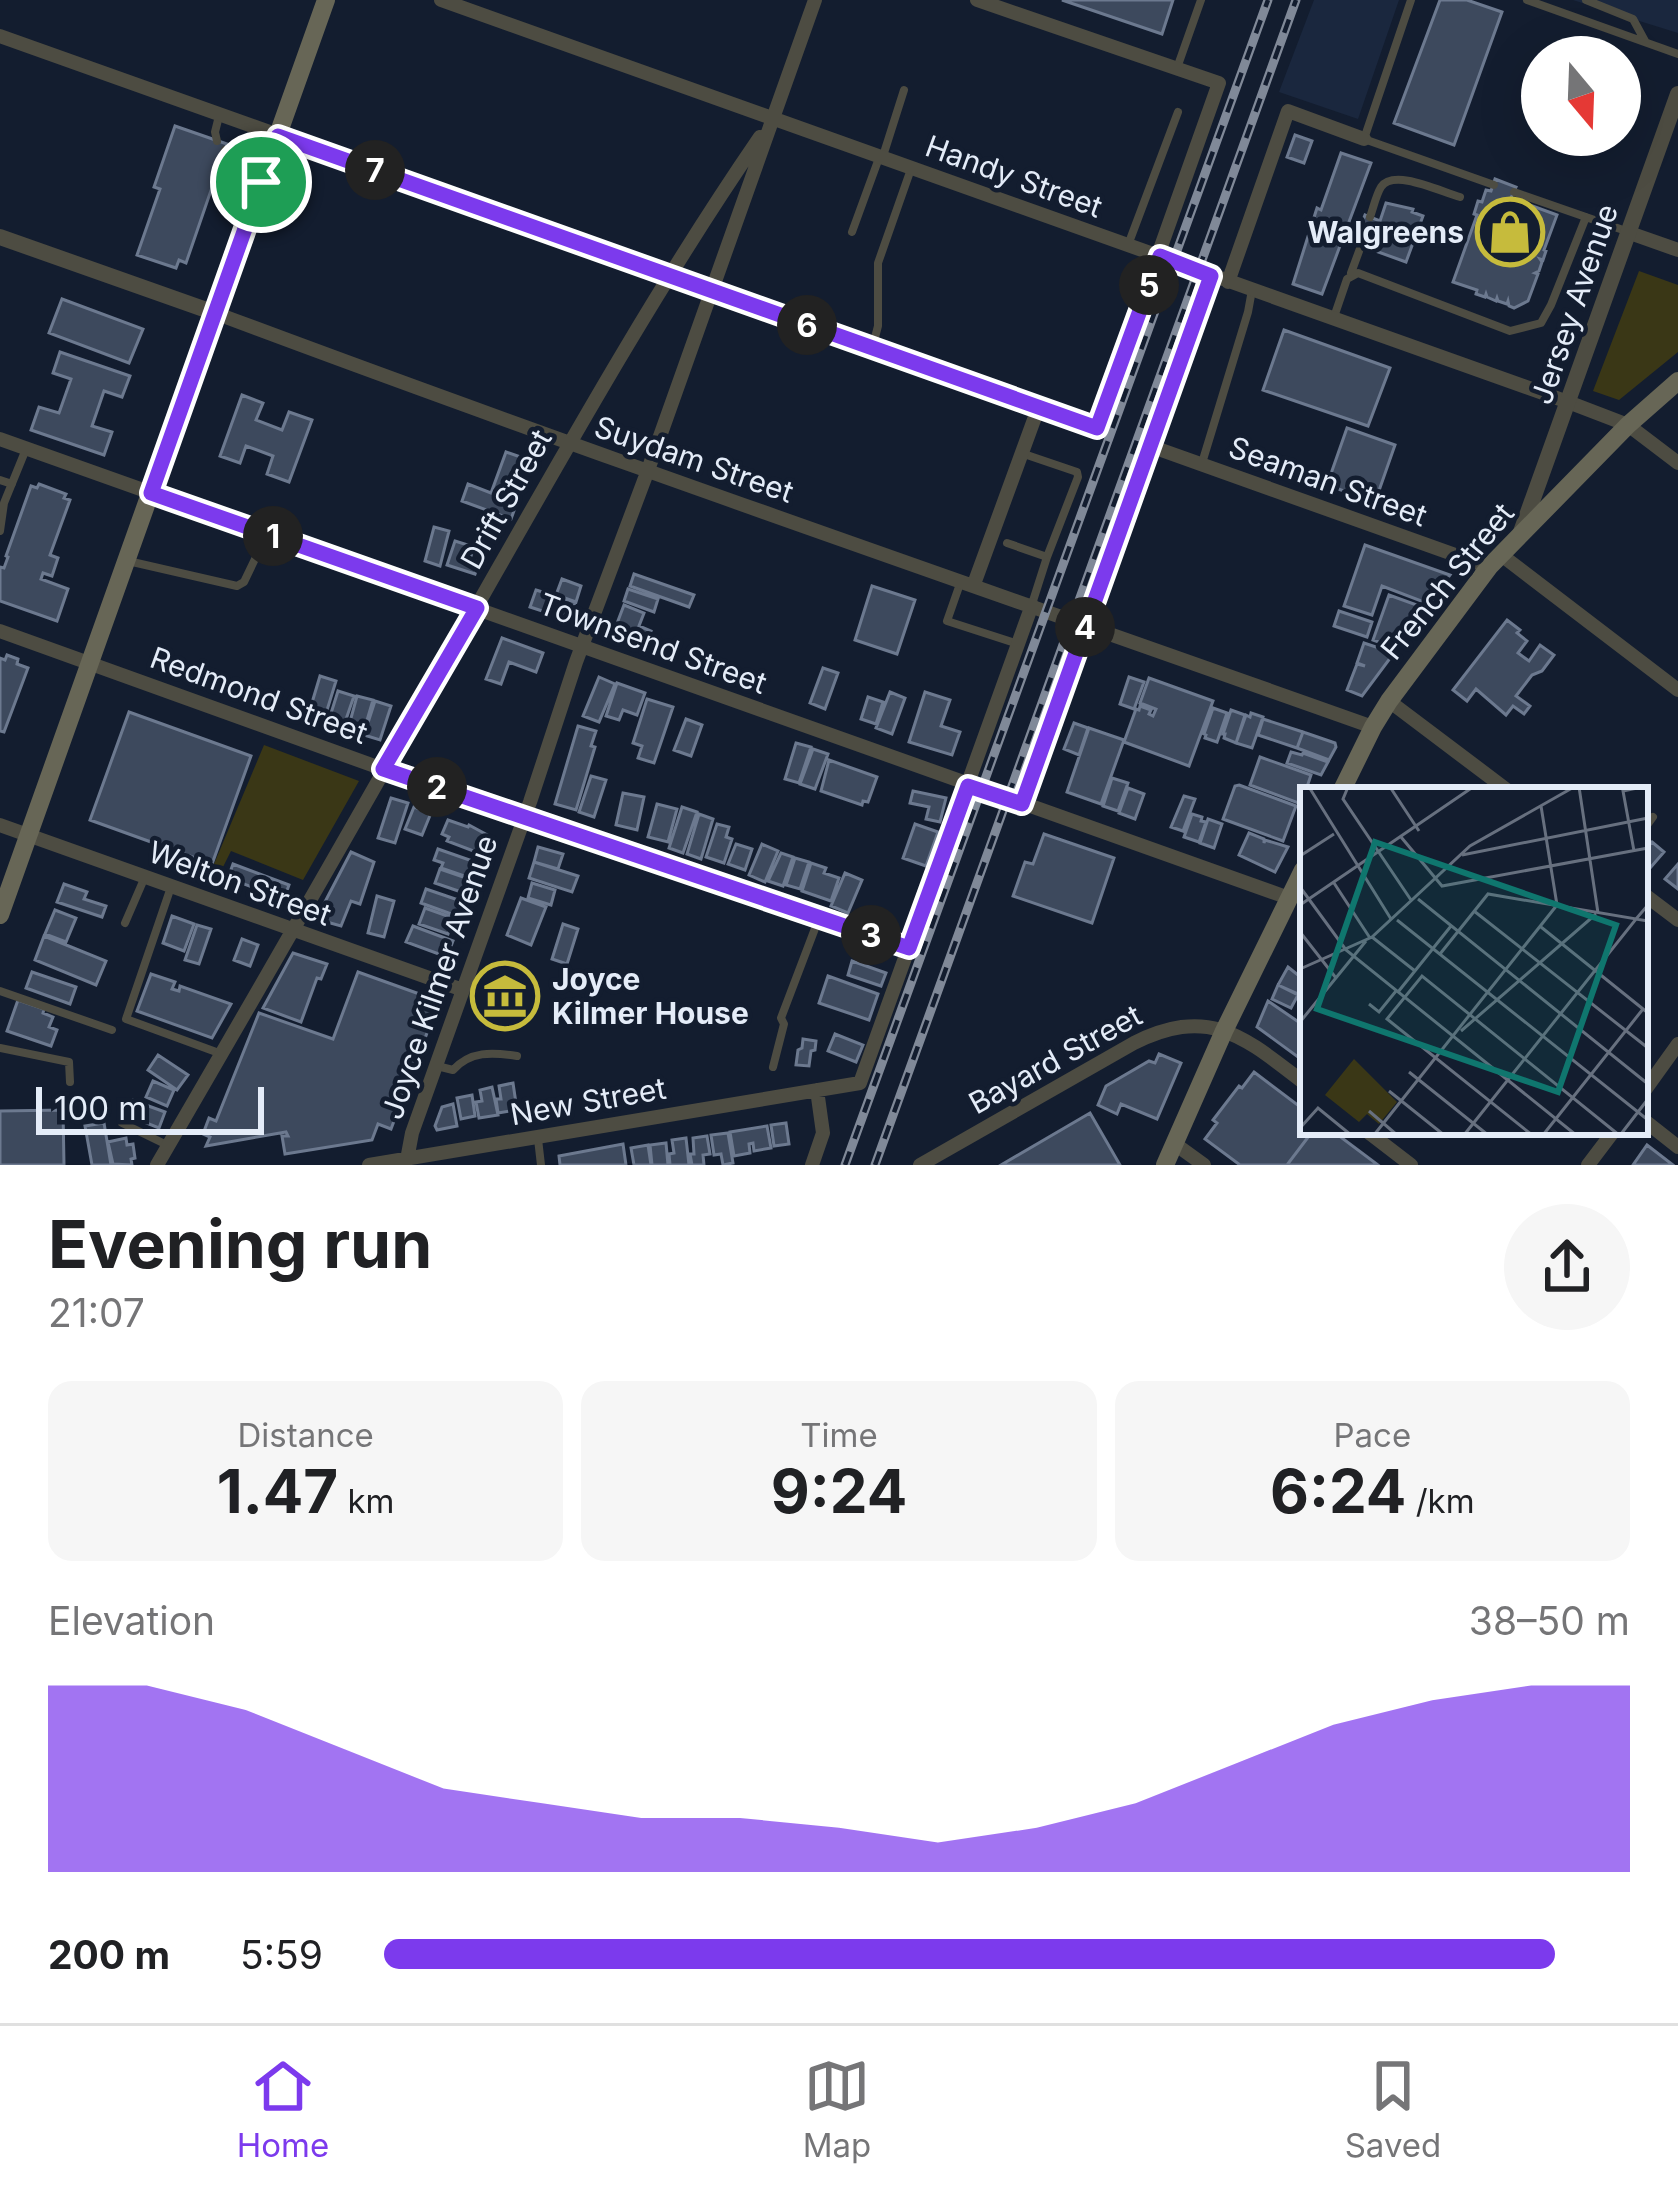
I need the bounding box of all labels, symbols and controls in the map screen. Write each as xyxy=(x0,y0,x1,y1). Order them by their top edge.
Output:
north arrow xyxy=(1521,36,1641,156)
map controls xyxy=(1521,36,1641,156)
street label: Handy Street xyxy=(921,127,1107,225)
pin xyxy=(210,131,312,233)
pin: 7 xyxy=(345,140,405,200)
icon: arrive xyxy=(228,149,294,215)
text: 7 xyxy=(365,150,385,190)
shop icon: Walgreens xyxy=(1475,197,1545,267)
street label: Jersey Avenue xyxy=(1523,199,1625,409)
place label: Walgreens xyxy=(1307,214,1464,250)
pin: 5 xyxy=(1119,255,1179,315)
text: 5 xyxy=(1138,265,1160,305)
pin: 6 xyxy=(777,295,837,355)
text: 6 xyxy=(796,305,818,345)
street label: Suydam Street xyxy=(590,408,798,510)
street label: Drift Street xyxy=(453,423,559,575)
street label: Seaman Street xyxy=(1224,429,1432,534)
street label: French Street xyxy=(1373,495,1521,666)
pin: 1 xyxy=(243,506,303,566)
text: 1 xyxy=(266,516,280,556)
street label: Townsend Street xyxy=(534,585,772,701)
pin: 4 xyxy=(1055,597,1115,657)
text: 4 xyxy=(1074,607,1096,647)
street label: Redmond Street xyxy=(146,639,373,751)
pin: 2 xyxy=(407,757,467,817)
text: 2 xyxy=(427,767,447,807)
inset map xyxy=(1300,787,1648,1135)
street label: Joyce Kilmer Avenue xyxy=(373,830,505,1124)
street label: Welton Street xyxy=(144,833,336,933)
pin: 3 xyxy=(841,905,901,965)
text: 3 xyxy=(860,915,882,955)
museum icon: Joyce Kilmer House xyxy=(470,961,540,1031)
place label: Joyce Kilmer House xyxy=(552,961,749,1031)
street label: Bayard Street xyxy=(962,997,1148,1121)
street label: New Street xyxy=(507,1070,669,1132)
scale bar xyxy=(36,1081,264,1134)
text: 100 m xyxy=(54,1088,147,1128)
text: Evening run xyxy=(48,1204,432,1284)
button: share xyxy=(1504,1204,1630,1330)
text: 21:07 xyxy=(48,1289,145,1336)
text: Distance xyxy=(238,1415,374,1455)
text: Time xyxy=(800,1415,878,1455)
text: Pace xyxy=(1333,1415,1411,1455)
text: 1.47 xyxy=(217,1455,338,1527)
text: 9:24 xyxy=(771,1455,907,1527)
text: 6:24 xyxy=(1270,1455,1406,1527)
text: km xyxy=(338,1481,395,1521)
text: /km xyxy=(1406,1481,1475,1521)
text: Elevation xyxy=(48,1597,215,1644)
text: 38–50 m xyxy=(1469,1597,1630,1644)
text: 200 m xyxy=(48,1931,170,1978)
text: 5:59 xyxy=(240,1931,323,1978)
tab: Home xyxy=(237,2053,329,2165)
tab: Map xyxy=(803,2053,871,2165)
tab: Saved xyxy=(1345,2053,1441,2165)

